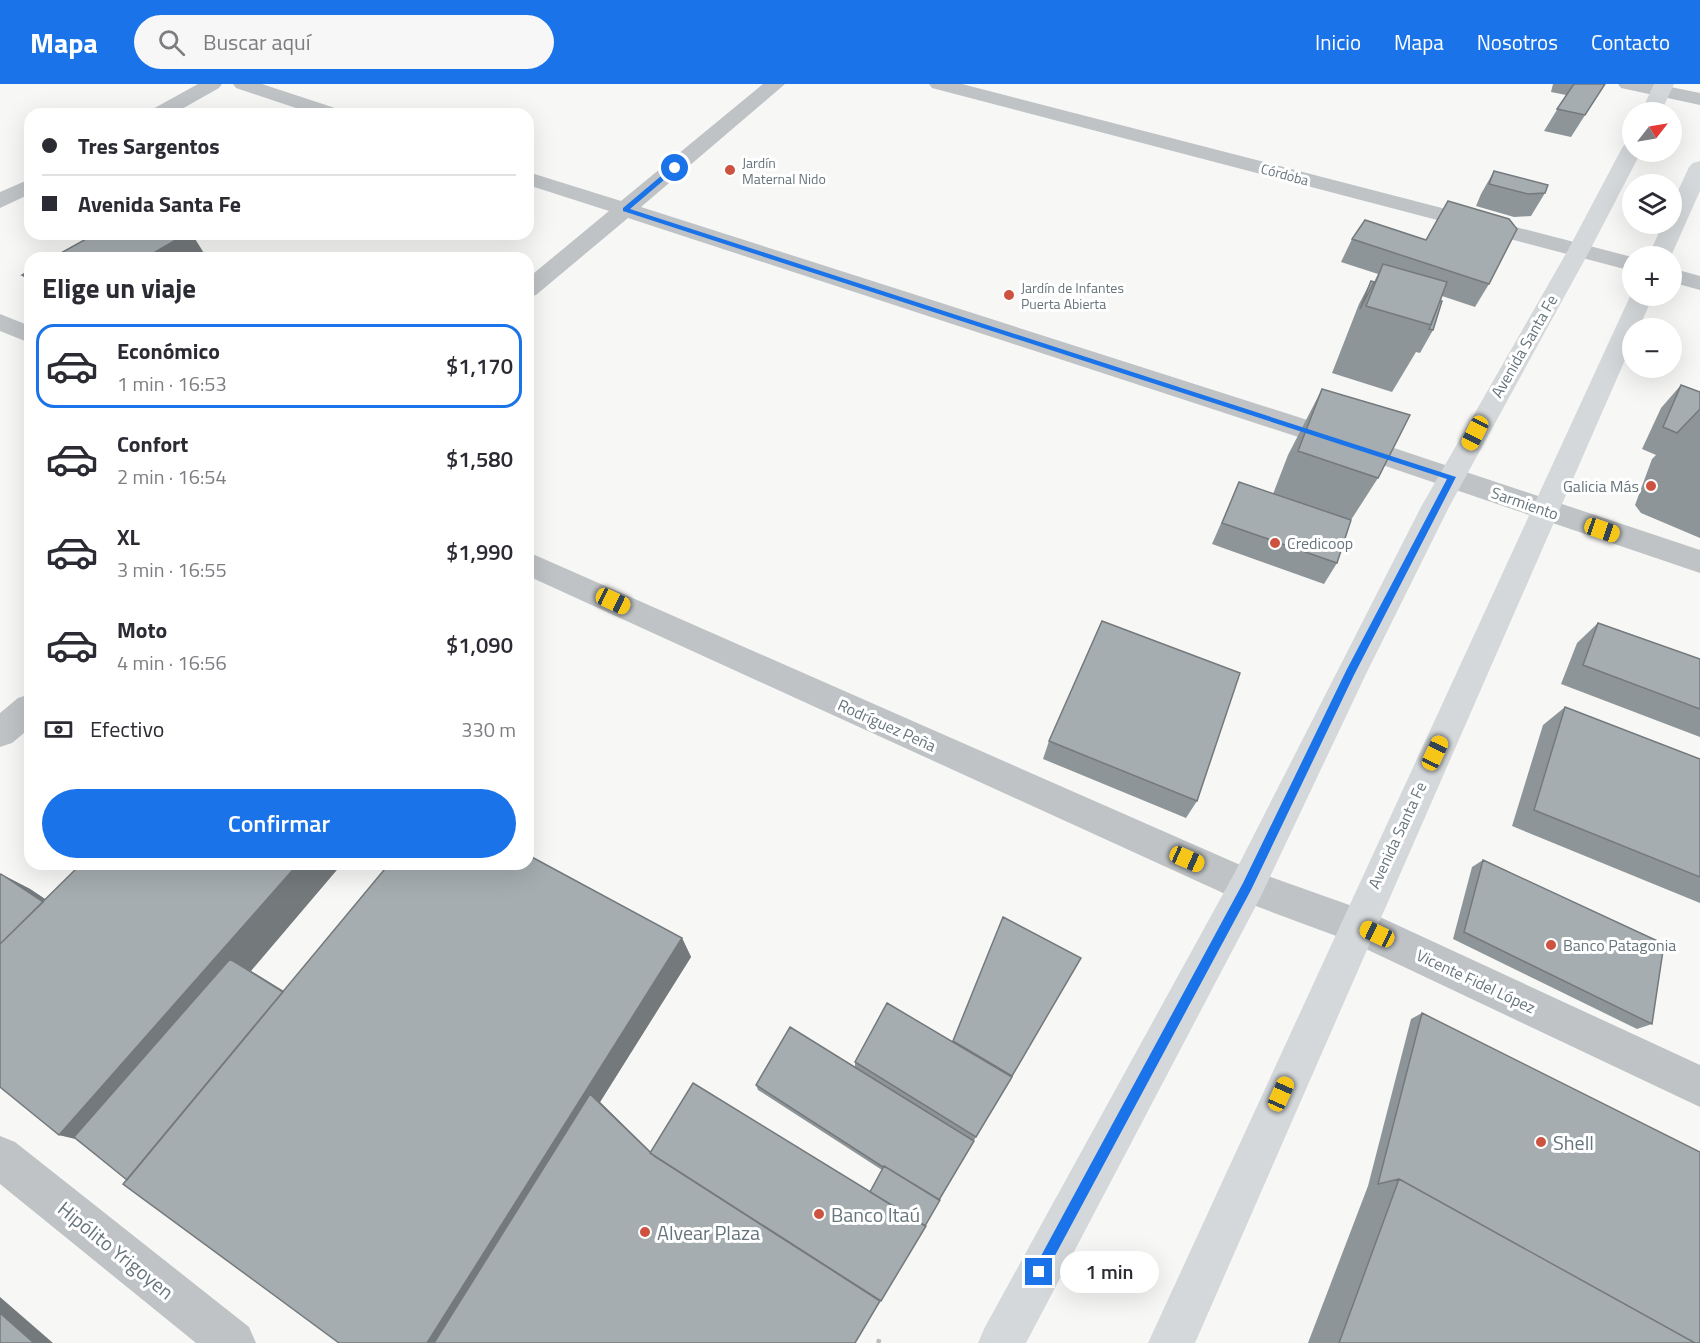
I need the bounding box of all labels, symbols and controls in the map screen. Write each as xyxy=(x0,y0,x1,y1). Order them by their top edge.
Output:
search box xyxy=(134,15,554,69)
text: Mapa xyxy=(30,21,98,64)
text: Buscar aquí xyxy=(203,25,311,59)
icon: search xyxy=(155,26,188,59)
text: Inicio xyxy=(1315,26,1361,58)
text: Mapa xyxy=(1394,26,1444,58)
text: Nosotros xyxy=(1477,26,1558,58)
text: Contacto xyxy=(1591,26,1670,58)
north arrow xyxy=(1622,102,1682,162)
map controls xyxy=(1622,102,1682,378)
text: Tres Sargentos xyxy=(78,129,220,163)
place label: Jardín Maternal Nido xyxy=(742,152,826,189)
route start xyxy=(661,154,688,181)
street label: Córdoba xyxy=(1259,158,1311,190)
marker: Jardín Maternal Nido xyxy=(723,163,737,177)
button: layers xyxy=(1622,174,1682,234)
text: Avenida Santa Fe xyxy=(78,187,241,221)
button: + xyxy=(1622,246,1682,306)
text: Elige un viaje xyxy=(42,267,196,308)
place label: Jardín de Infantes Puerta Abierta xyxy=(1021,277,1124,314)
marker: Jardín de Infantes Puerta Abierta xyxy=(1002,288,1016,302)
street label: Avenida Santa Fe xyxy=(1485,290,1563,402)
button: − xyxy=(1622,318,1682,378)
text: Económico xyxy=(117,334,220,368)
icon: car xyxy=(45,339,99,393)
text: $1,170 xyxy=(446,349,513,383)
text: 1 min · 16:53 xyxy=(117,368,227,399)
car xyxy=(1459,413,1491,453)
text: Confort xyxy=(117,427,188,461)
icon: car xyxy=(45,432,99,486)
text: $1,580 xyxy=(446,442,513,476)
text: 2 min · 16:54 xyxy=(117,461,227,492)
place label: Galicia Más xyxy=(1563,474,1639,498)
marker: Galicia Más xyxy=(1644,479,1658,493)
street label: Sarmiento xyxy=(1488,480,1562,526)
car xyxy=(1582,516,1622,544)
text: XL xyxy=(117,520,140,554)
icon: car xyxy=(45,525,99,579)
place label: Credicoop xyxy=(1287,531,1353,555)
text: $1,990 xyxy=(446,535,513,569)
marker: Credicoop xyxy=(1268,536,1282,550)
text: 3 min · 16:55 xyxy=(117,554,227,585)
car xyxy=(593,585,633,617)
text: Moto xyxy=(117,613,167,647)
icon: car xyxy=(45,618,99,672)
text: $1,090 xyxy=(446,628,513,662)
text: 4 min · 16:56 xyxy=(117,647,227,678)
street label: Rodríguez Peña xyxy=(834,693,940,757)
text: Efectivo xyxy=(90,712,164,746)
icon: cash xyxy=(42,713,75,746)
text: 330 m xyxy=(461,714,516,745)
car xyxy=(1419,733,1451,773)
street label: Avenida Santa Fe xyxy=(1362,778,1432,892)
button: Confirmar xyxy=(42,789,516,858)
car xyxy=(1167,843,1207,875)
car xyxy=(1357,918,1397,950)
place label: Banco Patagonia xyxy=(1563,933,1676,957)
marker: Banco Patagonia xyxy=(1544,938,1558,952)
street label: Vicente Fidel López xyxy=(1412,943,1540,1019)
car xyxy=(1265,1074,1297,1114)
place label: Shell xyxy=(1553,1127,1594,1158)
marker: Shell xyxy=(1534,1135,1548,1149)
street label: Hipólito Yrigoyen xyxy=(51,1193,181,1307)
place label: Banco Itaú xyxy=(831,1199,920,1230)
marker: Banco Itaú xyxy=(812,1207,826,1221)
place label: Alvear Plaza xyxy=(657,1217,760,1248)
marker: Alvear Plaza xyxy=(638,1225,652,1239)
callout: 1 min xyxy=(1060,1251,1159,1293)
text: 1 min xyxy=(1085,1256,1134,1287)
route end xyxy=(1025,1258,1052,1285)

